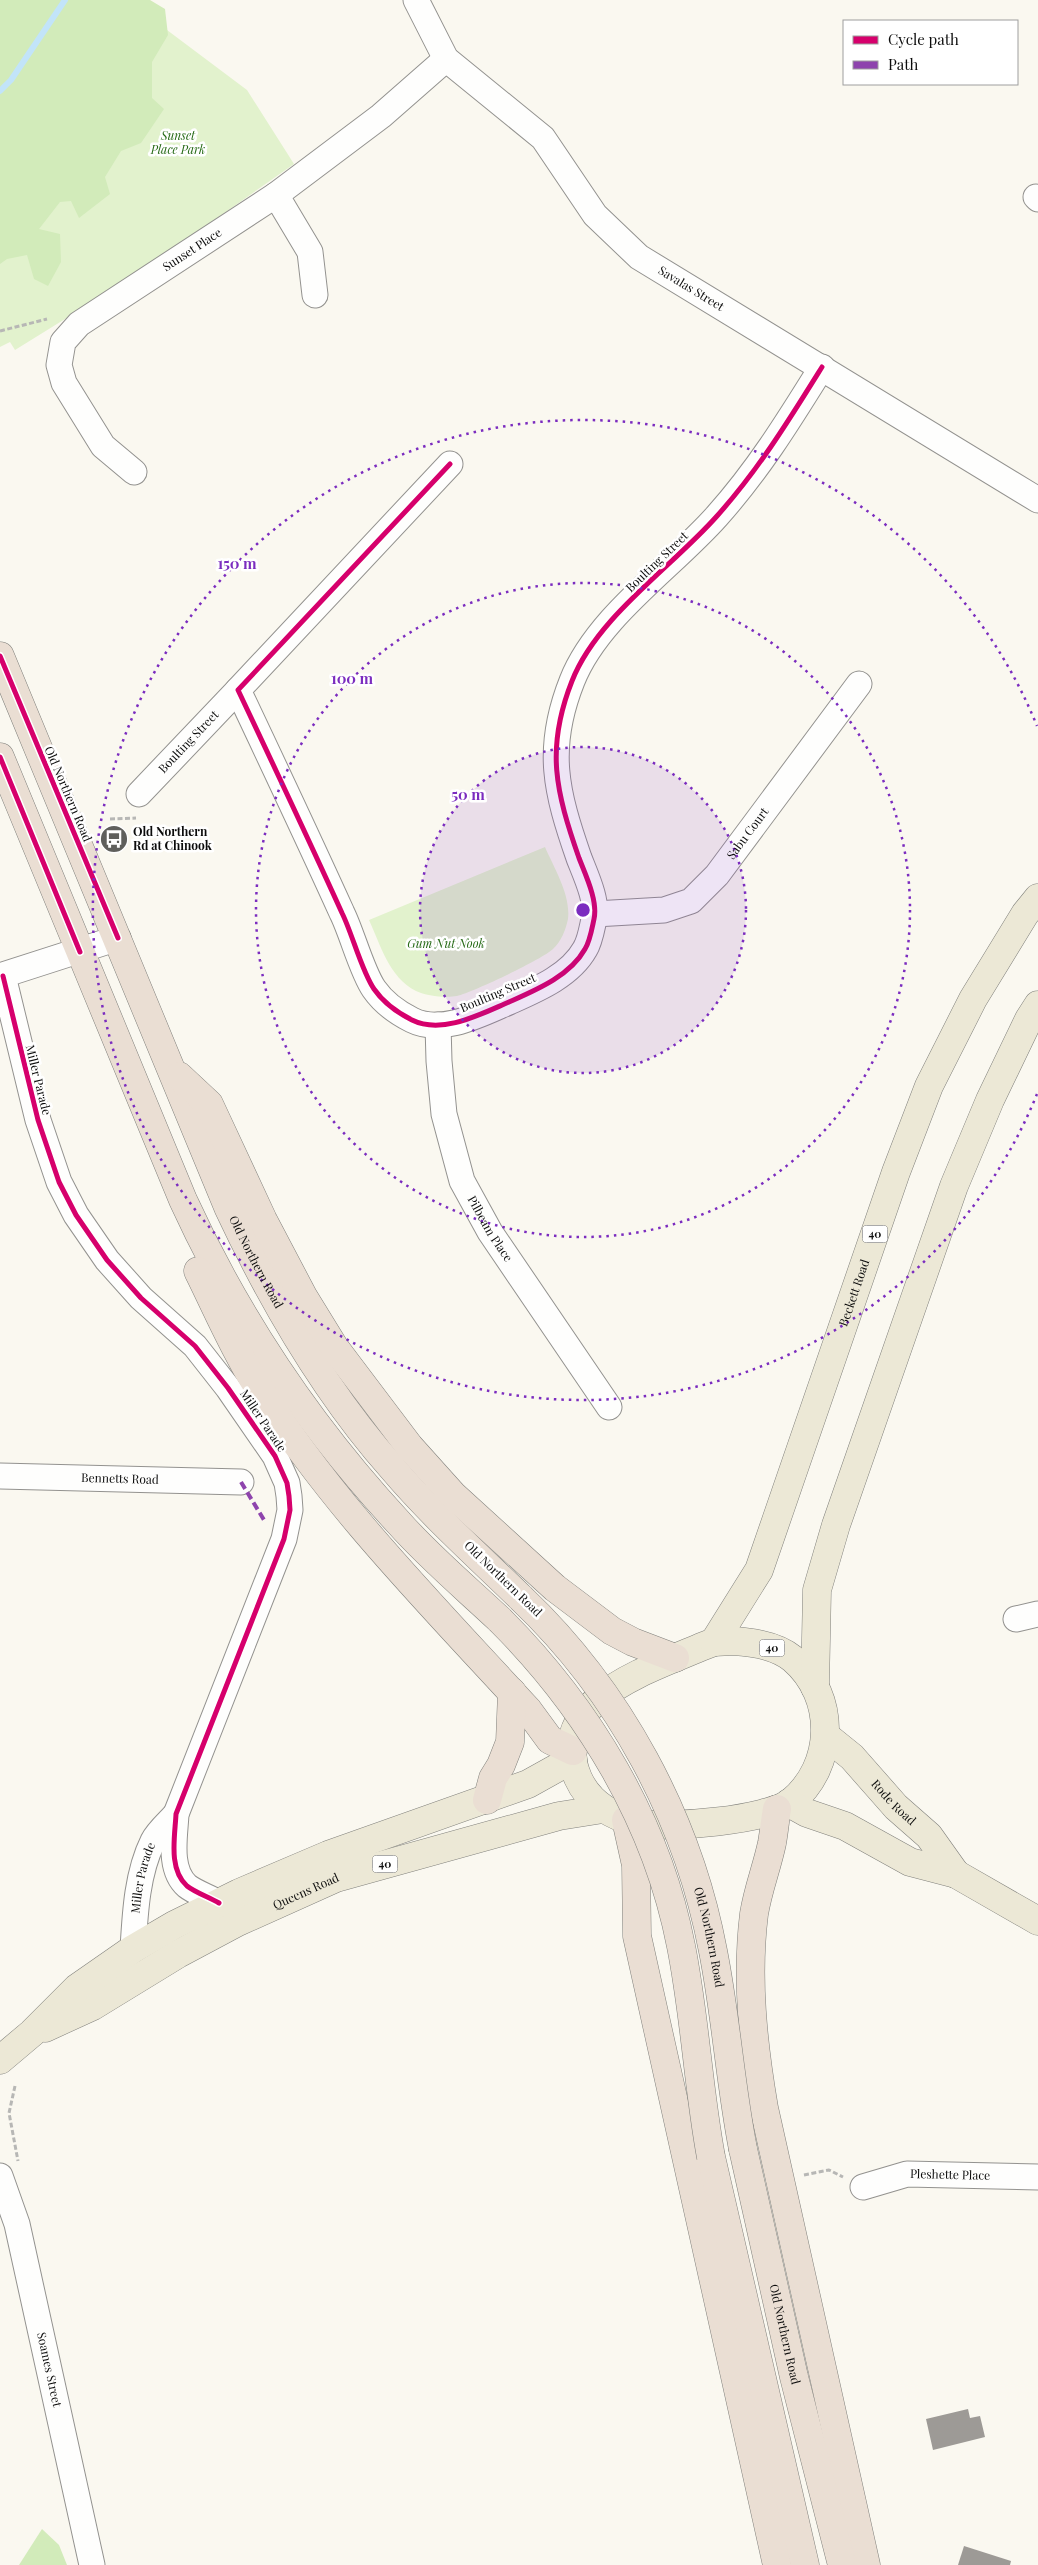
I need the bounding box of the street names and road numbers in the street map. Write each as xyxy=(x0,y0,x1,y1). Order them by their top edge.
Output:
street label: Sunset Place xyxy=(159,224,224,274)
street label: Savalas Street xyxy=(656,262,728,314)
street label: Boulting Street xyxy=(622,527,691,595)
street label: Boulting Street xyxy=(154,706,222,776)
street label: Old Northern Road xyxy=(42,743,96,844)
street label: Sabu Court xyxy=(723,803,772,862)
street label: Boulting Street xyxy=(457,969,539,1015)
street label: Miller Parade xyxy=(22,1043,55,1117)
street label: Pilbeam Place xyxy=(465,1192,517,1265)
street label: Old Northern Road xyxy=(226,1213,287,1311)
road number: 40 xyxy=(862,1226,888,1242)
street label: Beckett Road xyxy=(835,1257,872,1328)
street label: Miller Parade xyxy=(237,1386,291,1455)
street label: Bennetts Road xyxy=(81,1469,159,1487)
street label: Old Northern Road xyxy=(461,1537,546,1620)
road number: 40 xyxy=(760,1640,784,1656)
street label: Rode Road xyxy=(868,1776,920,1828)
street label: Miller Parade xyxy=(126,1840,158,1914)
road number: 40 xyxy=(372,1856,398,1872)
street label: Queens Road xyxy=(270,1869,341,1912)
street label: Old Northern Road xyxy=(691,1885,728,1989)
street label: Pleshette Place xyxy=(910,2165,990,2183)
street label: Old Northern Road xyxy=(766,2282,805,2386)
street label: Soames Street xyxy=(34,2330,66,2409)

